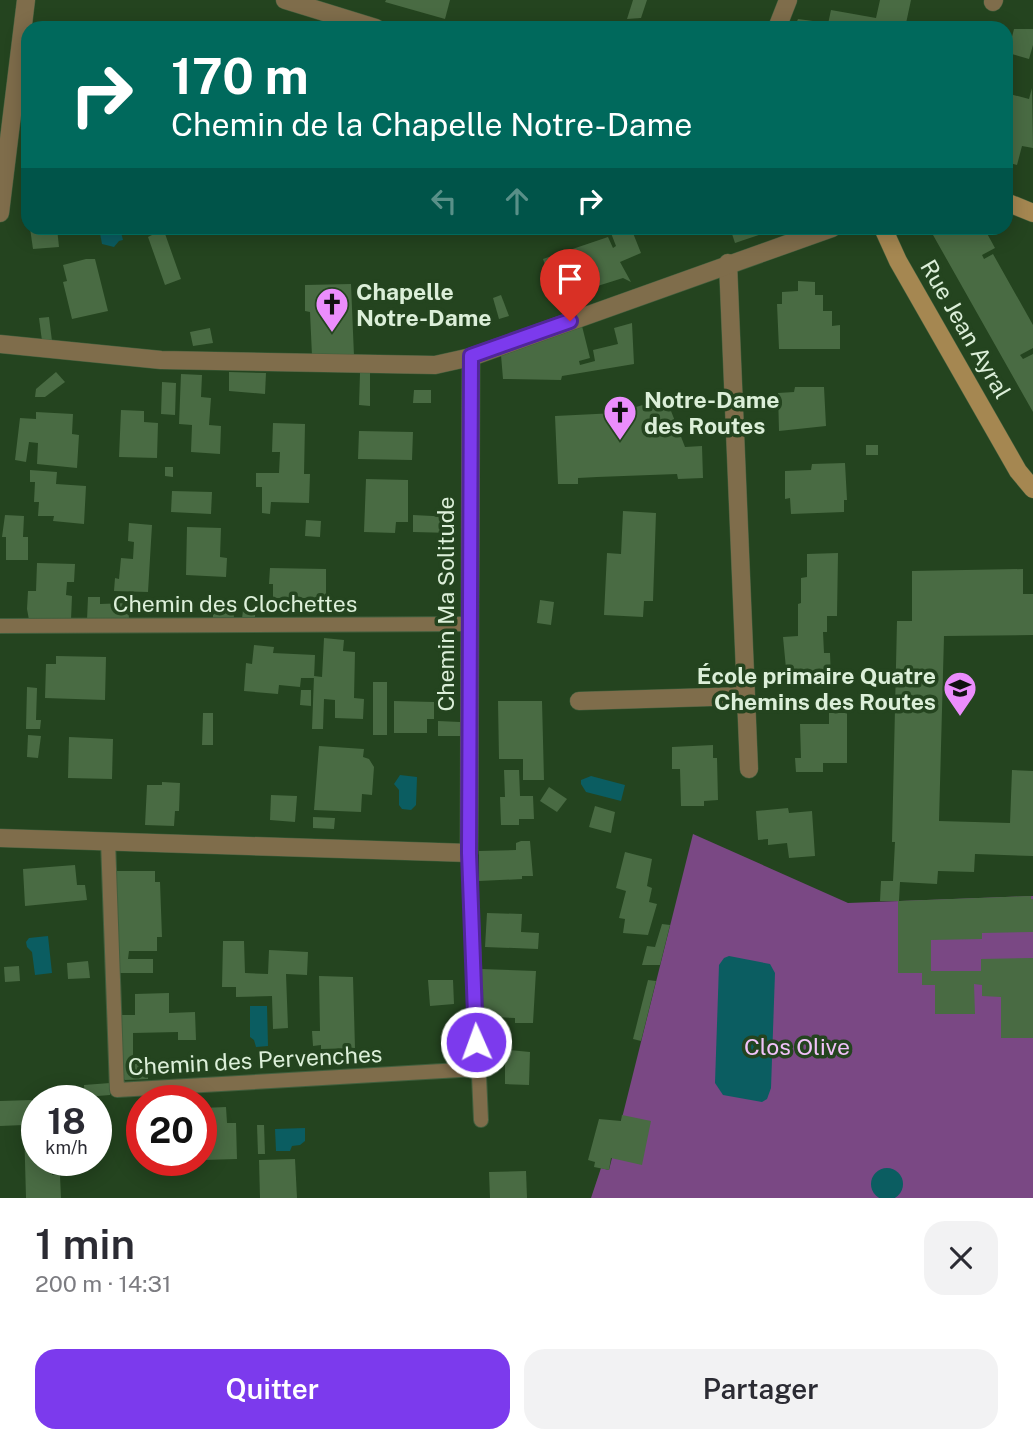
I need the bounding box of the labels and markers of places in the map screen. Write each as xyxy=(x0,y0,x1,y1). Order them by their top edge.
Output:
pin xyxy=(540,249,600,321)
place label: Chapelle Notre-Dame xyxy=(356,278,492,331)
church icon: Chapelle Notre-Dame xyxy=(313,285,351,334)
place label: Notre-Dame des Routes xyxy=(644,386,780,439)
church icon: Notre-Dame des Routes xyxy=(601,393,639,442)
place label: École primaire Quatre Chemins des Routes xyxy=(697,662,936,715)
school or university icon: École primaire Quatre Chemins des Routes xyxy=(941,669,979,718)

